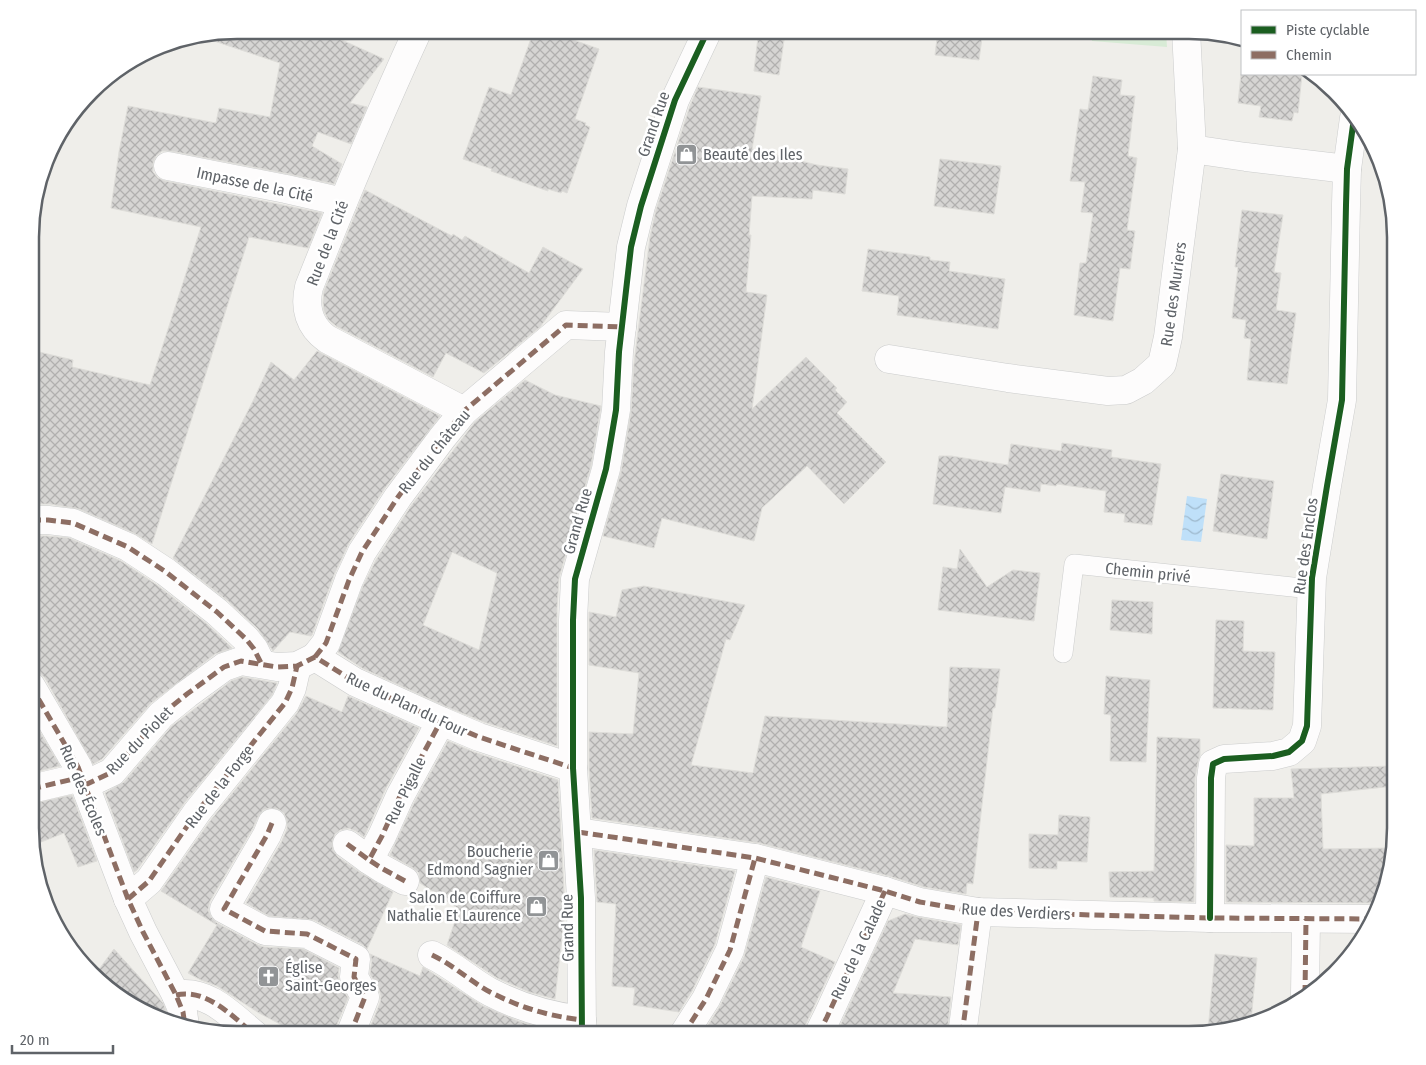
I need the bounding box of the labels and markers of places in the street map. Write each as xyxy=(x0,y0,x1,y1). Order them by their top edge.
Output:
shop icon: Beauté des Iles xyxy=(675,142,699,166)
place label: Beauté des Iles xyxy=(703,145,803,164)
place label: Boucherie Edmond Sagnier xyxy=(427,842,533,879)
shop icon: Boucherie Edmond Sagnier xyxy=(537,848,561,872)
place label: Salon de Coiffure Nathalie Et Laurence xyxy=(387,888,521,925)
shop icon: Salon de Coiffure Nathalie Et Laurence xyxy=(525,894,549,918)
place label: Église Saint-Georges xyxy=(285,958,377,995)
church icon: Église Saint-Georges xyxy=(257,964,281,988)

